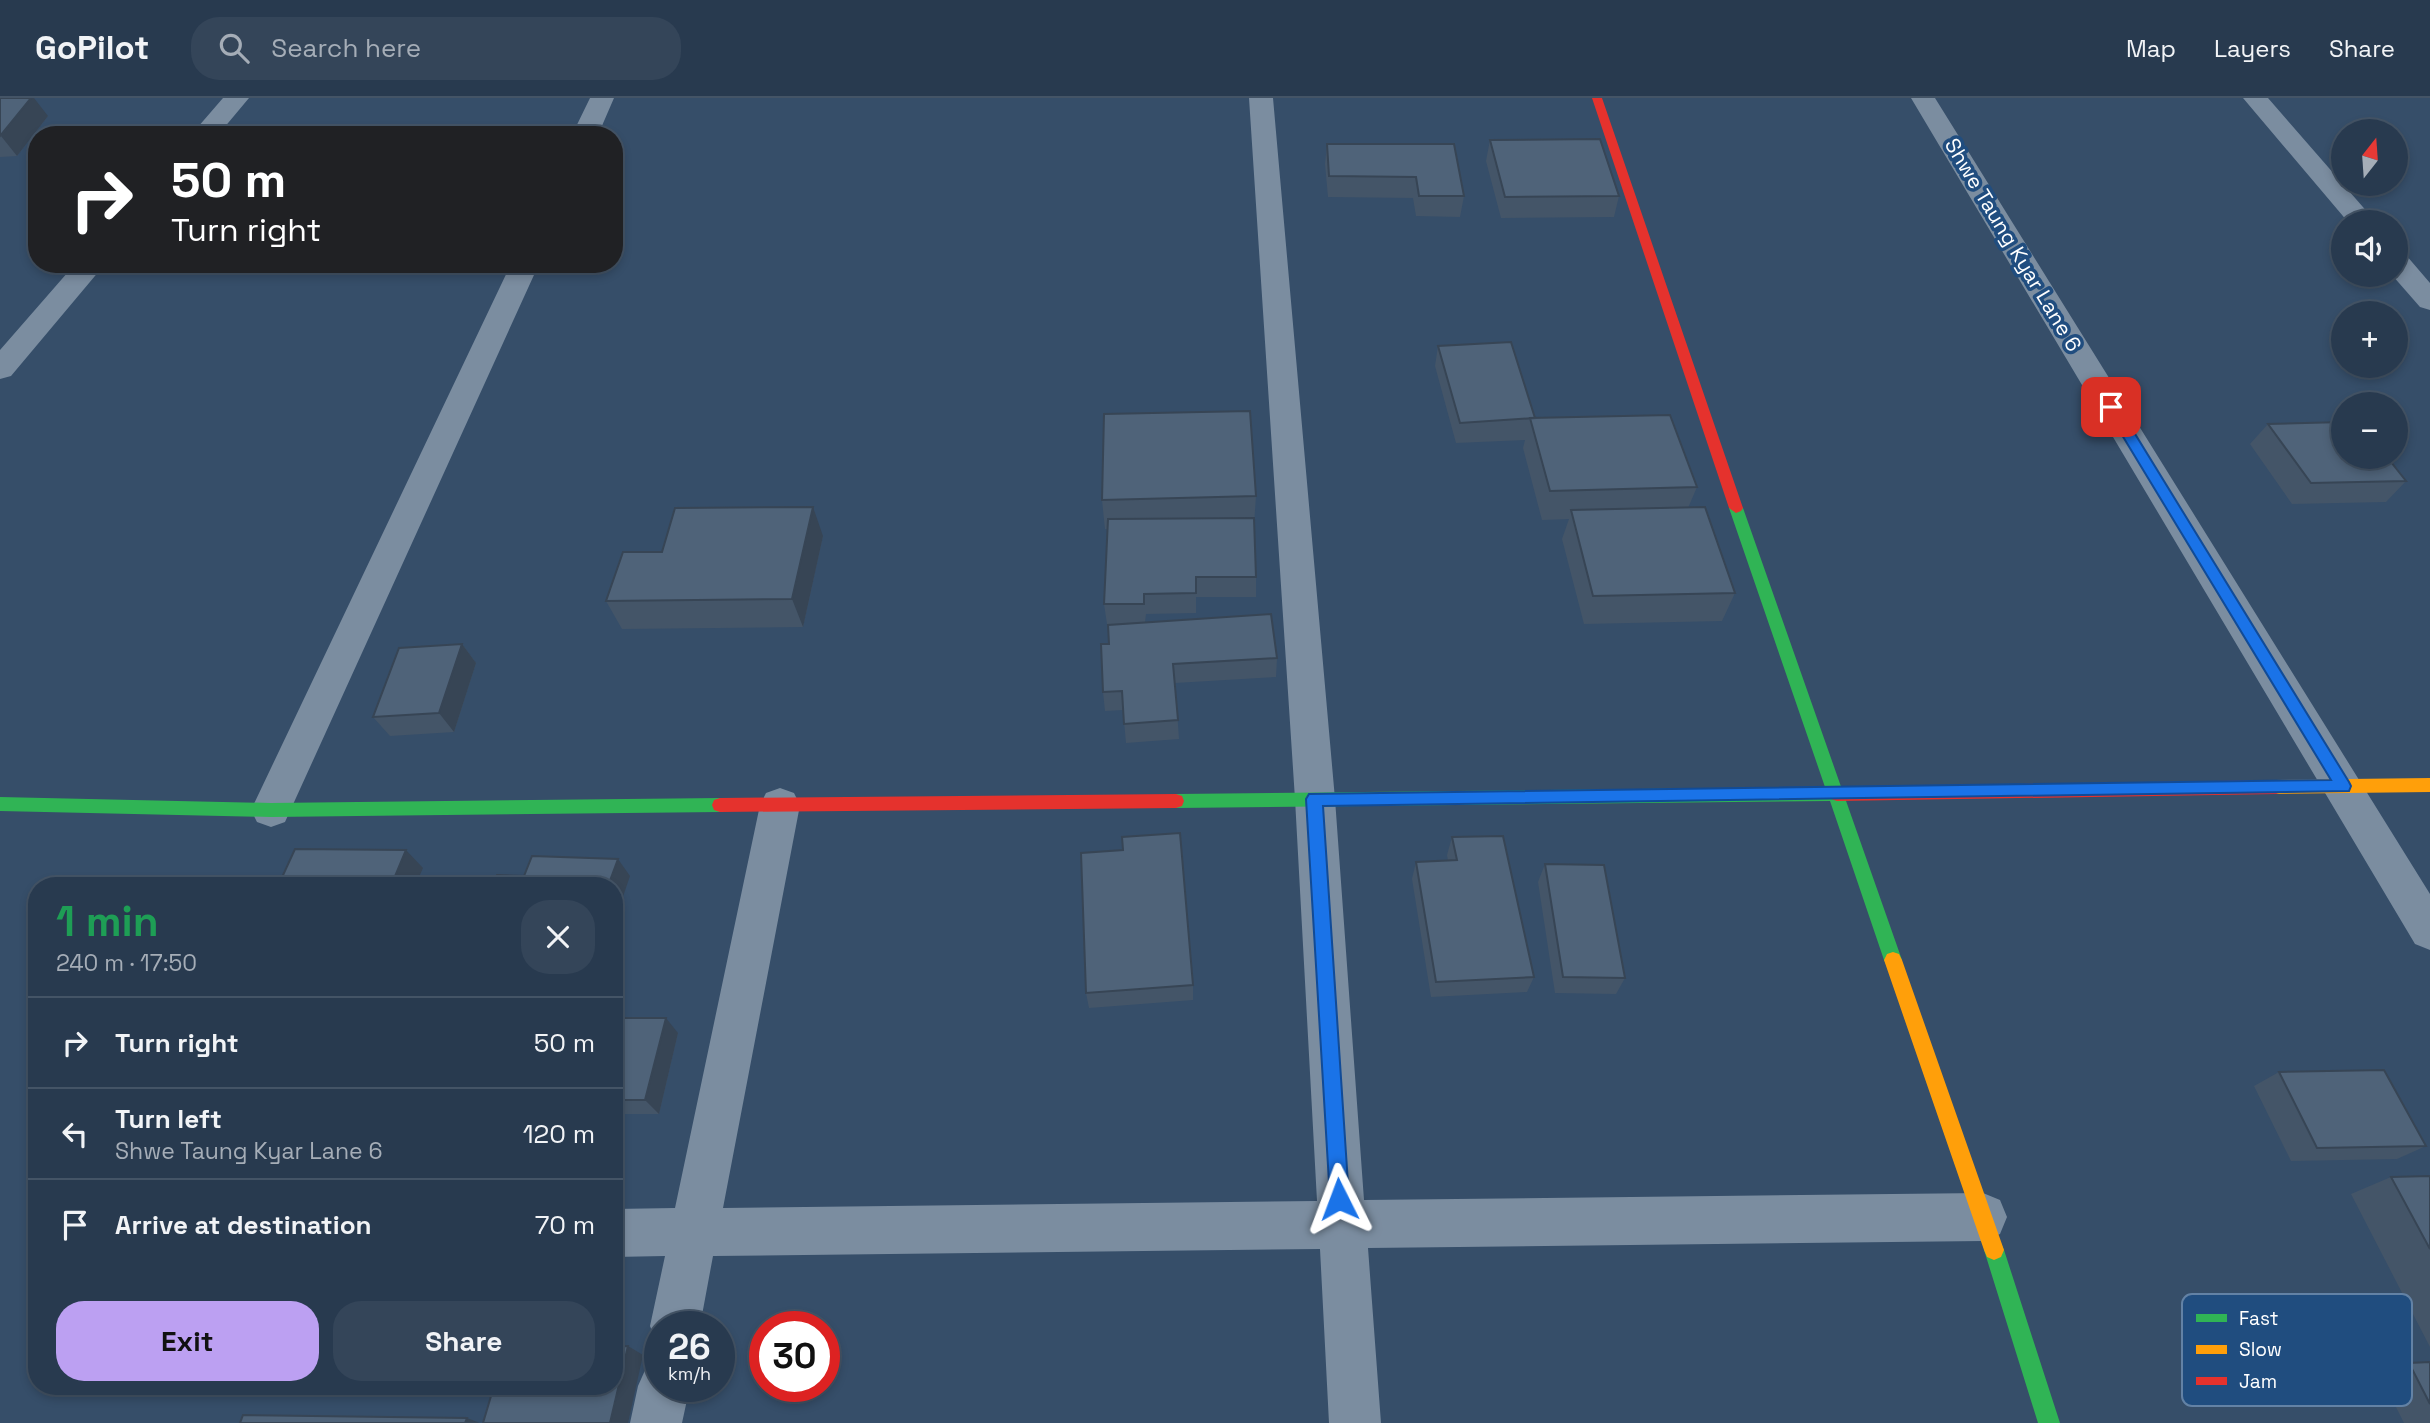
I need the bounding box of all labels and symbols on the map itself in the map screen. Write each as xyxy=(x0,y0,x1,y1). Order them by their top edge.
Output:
north arrow xyxy=(2331,119,2408,196)
street label: Shwe Taung Kyar Lane 6 xyxy=(1939,133,2088,356)
pin xyxy=(2081,377,2141,437)
position arrow xyxy=(1302,1162,1376,1236)
legend xyxy=(2182,1294,2412,1406)
text: Fast xyxy=(2239,1306,2279,1331)
speed limit sign: 30 xyxy=(749,1311,840,1402)
text: Slow xyxy=(2239,1337,2282,1362)
text: Jam xyxy=(2239,1369,2277,1394)

